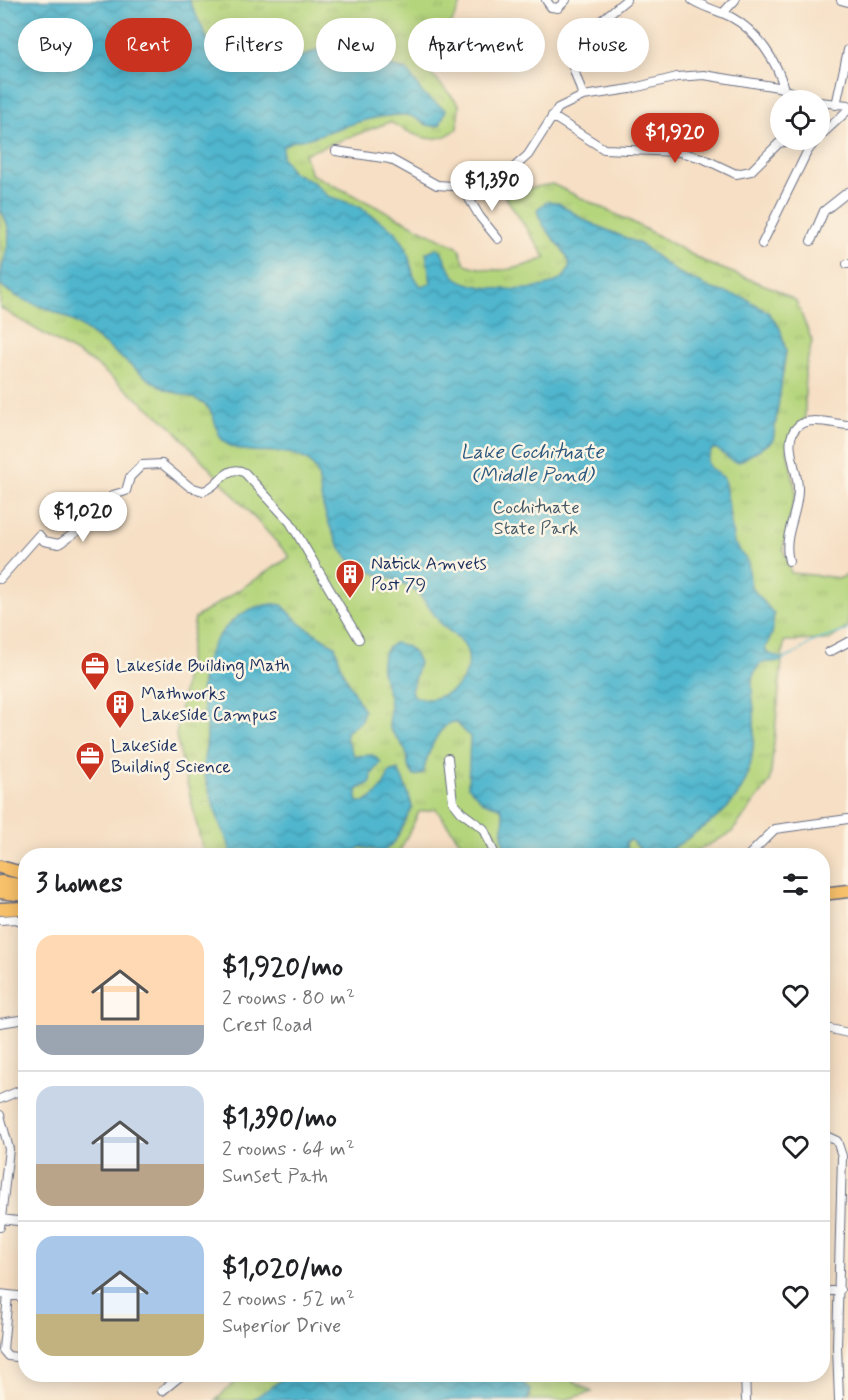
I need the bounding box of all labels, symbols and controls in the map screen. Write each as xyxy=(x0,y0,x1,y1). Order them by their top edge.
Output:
chip: Buy xyxy=(18,18,93,72)
chip: Rent xyxy=(105,18,192,72)
chip: Filters xyxy=(204,18,304,72)
chip: New xyxy=(316,18,396,72)
chip: Apartment xyxy=(408,18,545,72)
chip: House xyxy=(557,18,649,72)
map controls xyxy=(770,90,830,150)
button: locate xyxy=(770,90,830,150)
pin: $1,920 xyxy=(626,113,724,164)
text: $1,920 xyxy=(645,119,705,146)
pin: $1,390 xyxy=(443,161,541,212)
text: $1,390 xyxy=(464,167,520,194)
water label: Lake Cochituate (Middle Pond) xyxy=(461,439,604,489)
pin: $1,020 xyxy=(34,492,132,543)
park label: Cochituate State Park xyxy=(492,496,580,541)
text: $1,020 xyxy=(53,498,113,525)
place label: Natick Amvets Post 79 xyxy=(371,552,487,597)
building icon: Natick Amvets Post 79 xyxy=(334,558,366,600)
office icon: Lakeside Building Math xyxy=(79,650,111,692)
place label: Lakeside Building Math xyxy=(116,654,290,679)
place label: Mathworks Lakeside Campus xyxy=(141,682,277,727)
building icon: Mathworks Lakeside Campus xyxy=(104,688,136,730)
place label: Lakeside Building Science xyxy=(111,734,231,781)
office icon: Lakeside Building Science xyxy=(74,740,106,782)
text: 3 homes xyxy=(36,867,123,901)
icon: filters xyxy=(779,868,812,901)
text: $1,920/mo xyxy=(222,951,343,985)
icon: home xyxy=(84,959,156,1031)
icon: heart xyxy=(779,979,812,1012)
text: 2 rooms · 80 m² xyxy=(222,985,355,1012)
text: Crest Road xyxy=(222,1012,312,1039)
text: $1,390/mo xyxy=(222,1102,337,1136)
icon: home xyxy=(84,1110,156,1182)
icon: heart xyxy=(779,1130,812,1163)
text: 2 rooms · 64 m² xyxy=(222,1136,355,1163)
text: Sunset Path xyxy=(222,1163,328,1190)
text: $1,020/mo xyxy=(222,1252,343,1286)
icon: home xyxy=(84,1260,156,1332)
icon: heart xyxy=(779,1280,812,1313)
text: 2 rooms · 52 m² xyxy=(222,1286,355,1313)
text: Superior Drive xyxy=(222,1313,341,1340)

